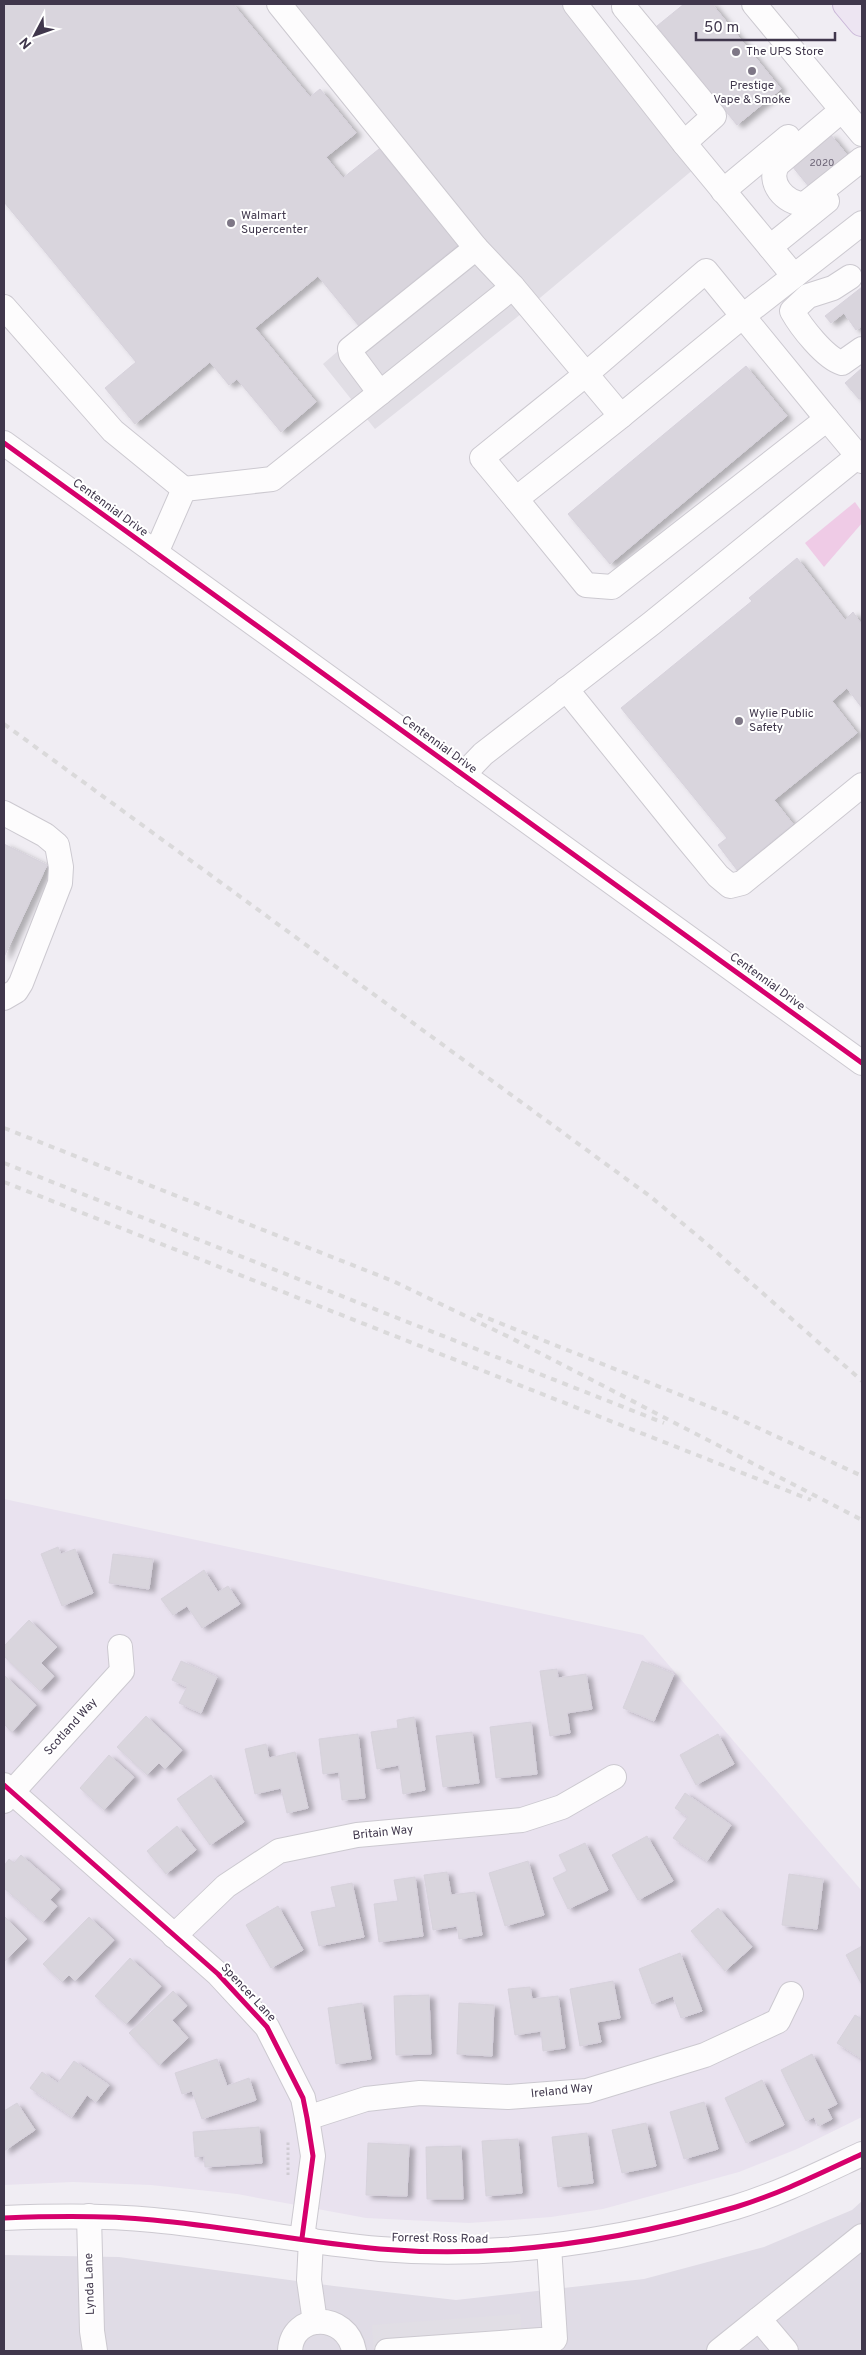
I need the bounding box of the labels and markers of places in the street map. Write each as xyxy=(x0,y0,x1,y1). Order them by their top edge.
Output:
place label: The UPS Store xyxy=(746,44,824,60)
marker: The UPS Store xyxy=(730,46,742,58)
marker: Prestige Vape & Smoke xyxy=(746,65,758,77)
place label: Prestige Vape & Smoke xyxy=(713,78,791,108)
place label: Walmart Supercenter xyxy=(241,208,308,238)
marker: Walmart Supercenter xyxy=(225,217,237,229)
place label: Wylie Public Safety xyxy=(749,706,814,736)
marker: Wylie Public Safety xyxy=(733,715,745,727)

